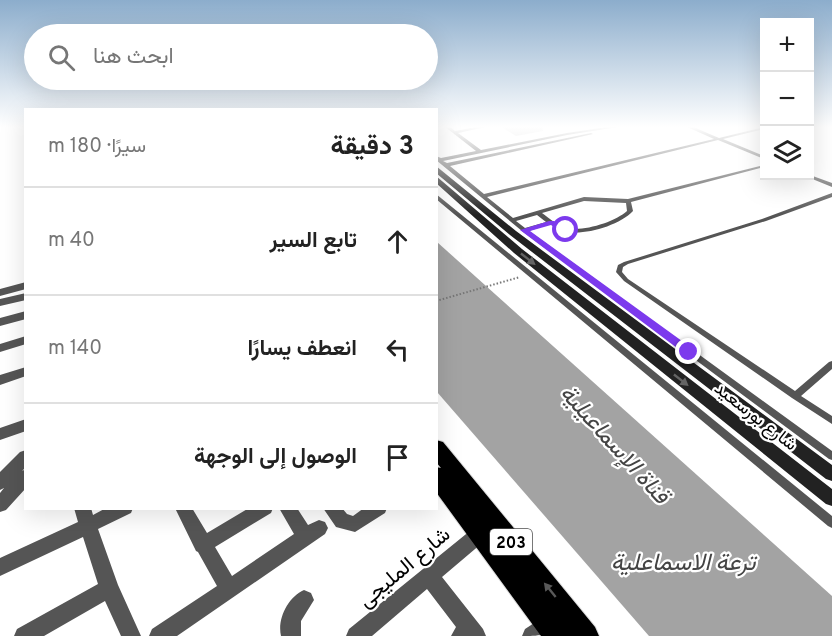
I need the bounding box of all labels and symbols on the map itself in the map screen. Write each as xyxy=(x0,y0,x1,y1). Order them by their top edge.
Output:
route start xyxy=(552,216,578,242)
one-way arrow xyxy=(520,252,535,264)
route end xyxy=(675,338,701,364)
one-way arrow xyxy=(673,373,688,385)
street label: شارع بورسعيد xyxy=(709,378,801,457)
water label: قناة الإسماعيلية xyxy=(552,380,676,513)
street label: شارع المليجى xyxy=(353,522,457,615)
road number: 203 xyxy=(490,529,532,555)
water label: ترعة الاسماعلية xyxy=(611,549,758,579)
one-way arrow xyxy=(544,582,557,598)

